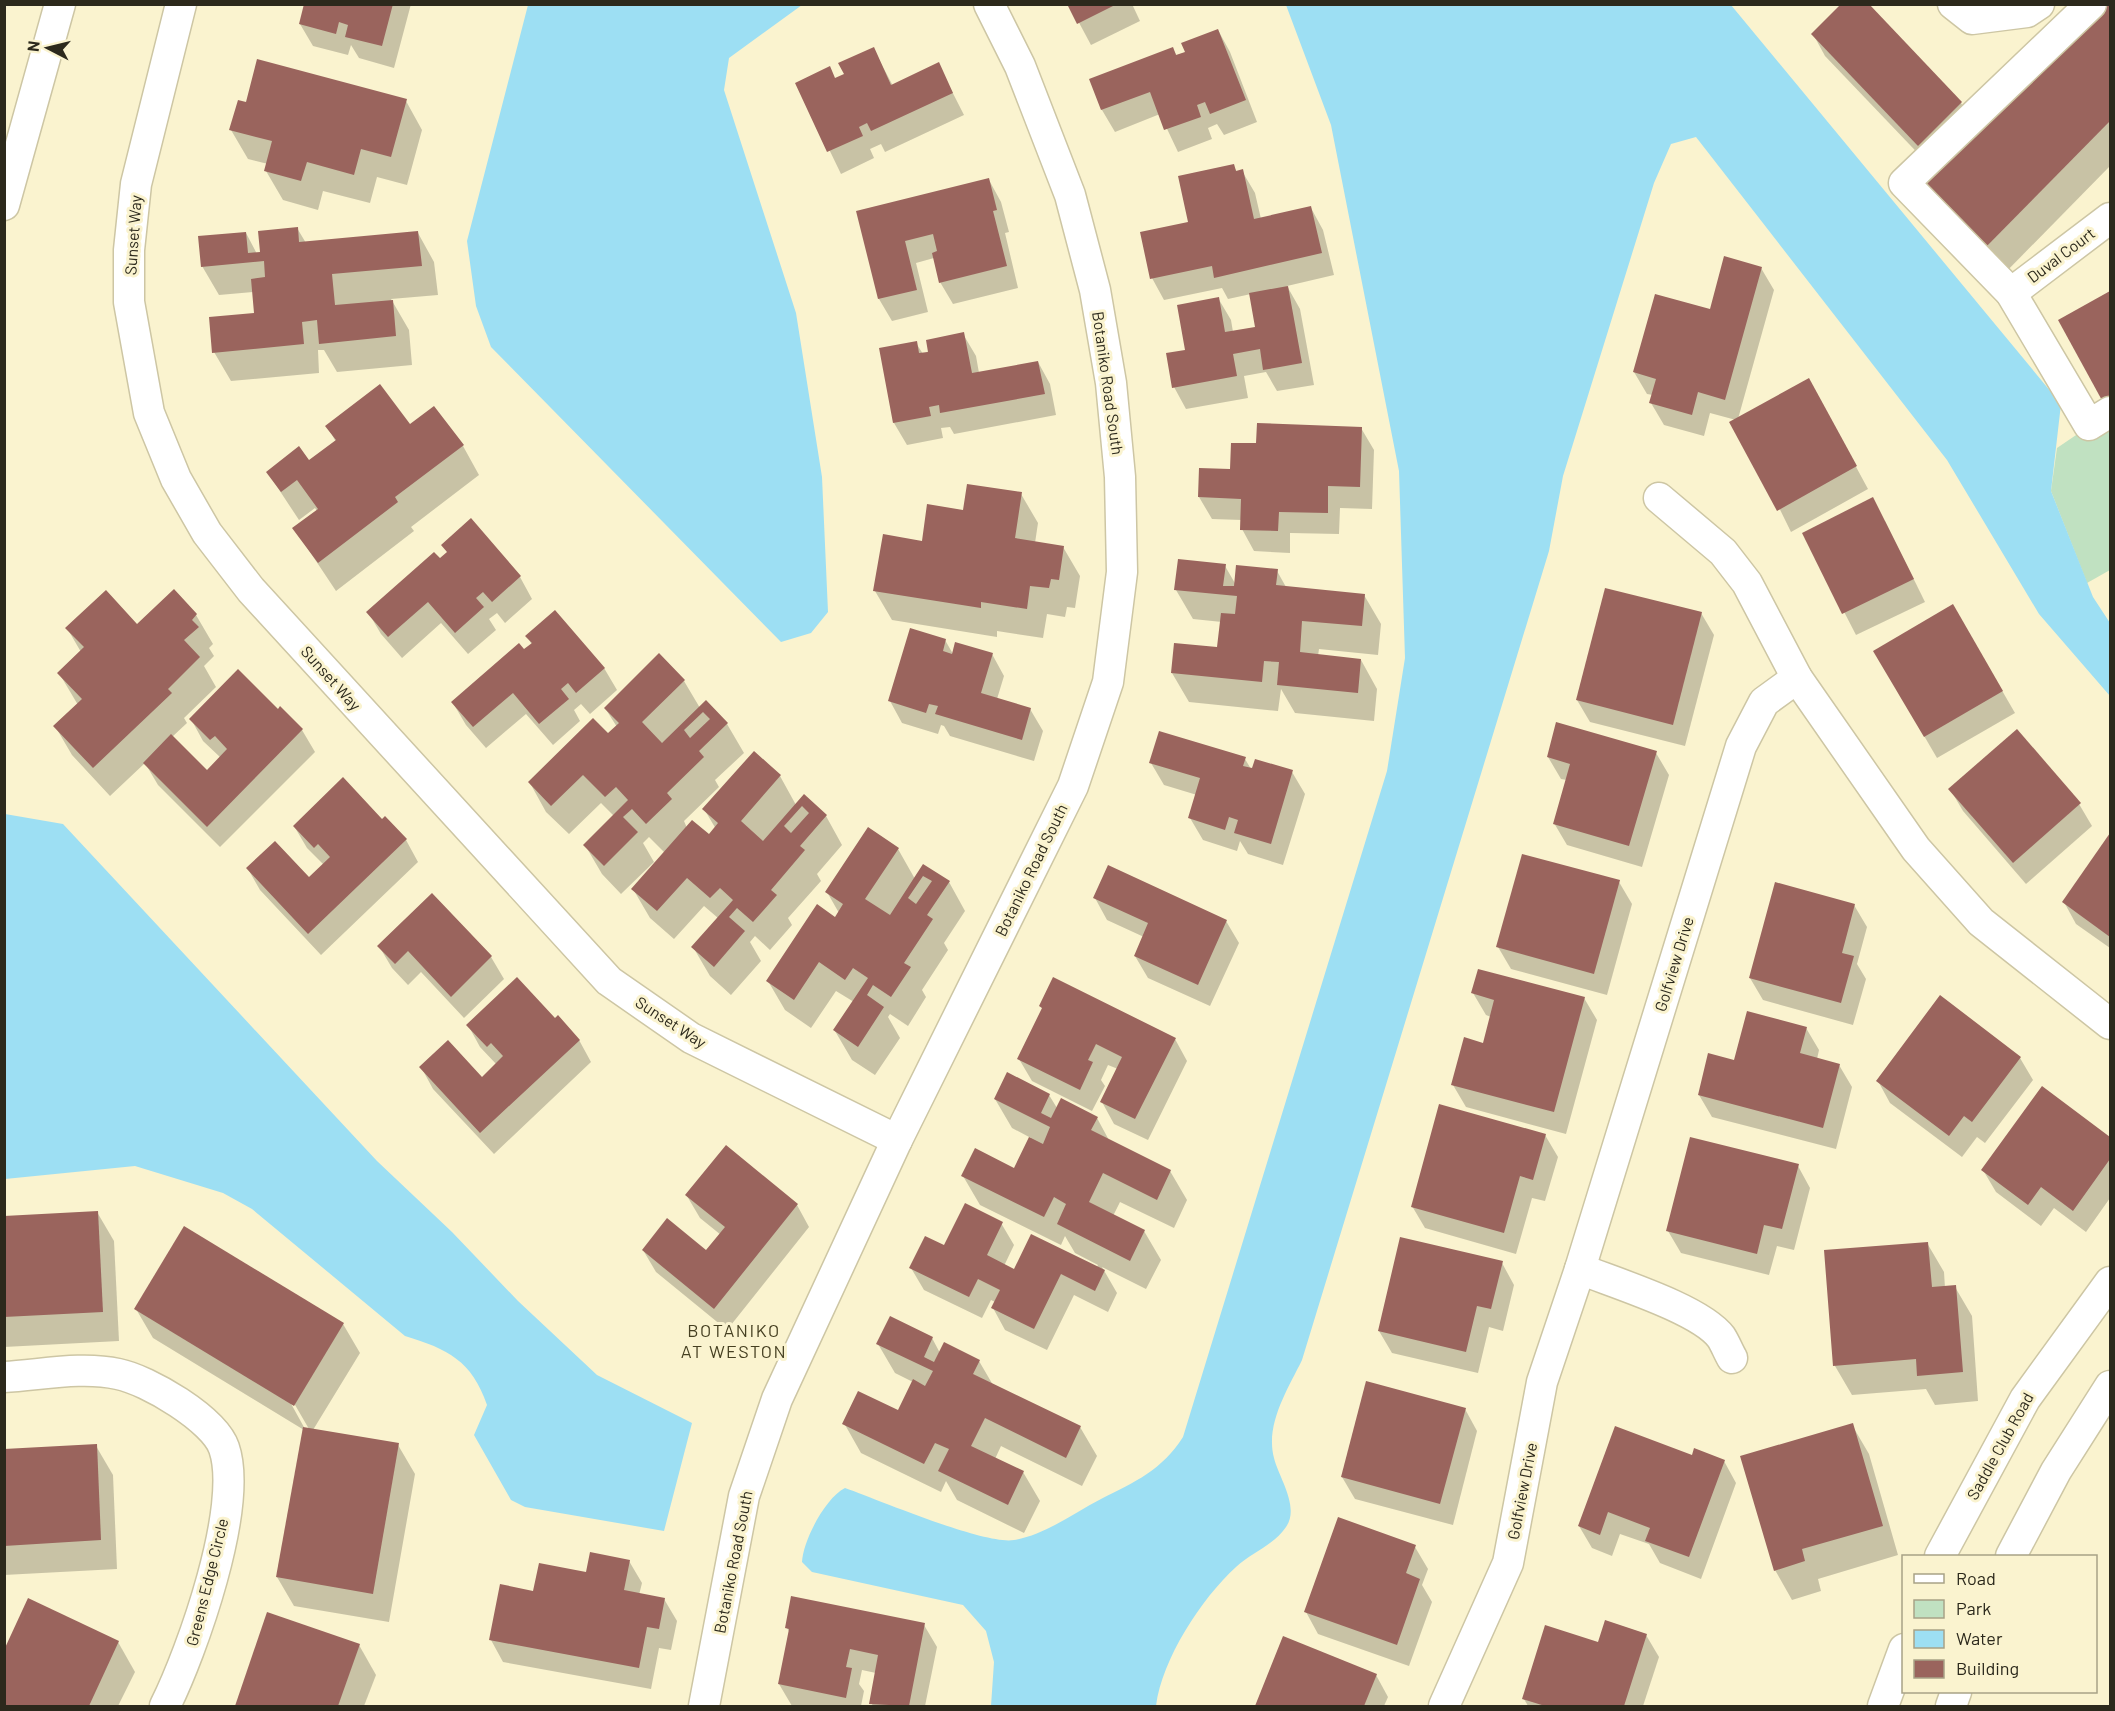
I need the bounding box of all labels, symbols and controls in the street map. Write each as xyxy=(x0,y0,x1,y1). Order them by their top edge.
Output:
north arrow xyxy=(18,18,78,78)
text: N xyxy=(23,40,43,53)
street label: Sunset Way xyxy=(120,194,145,276)
street label: Duval Court xyxy=(2023,223,2098,286)
street label: Botaniko Road South xyxy=(1089,310,1128,456)
street label: Sunset Way xyxy=(297,641,366,714)
street label: Botaniko Road South xyxy=(990,801,1071,939)
street label: Golfview Drive xyxy=(1650,914,1697,1014)
street label: Sunset Way xyxy=(632,992,711,1052)
district label: BOTANIKO AT WESTON xyxy=(681,1319,787,1362)
street label: Saddle Club Road xyxy=(1962,1389,2037,1503)
street label: Golfview Drive xyxy=(1503,1441,1540,1541)
street label: Botaniko Road South xyxy=(709,1489,756,1635)
street label: Greens Edge Circle xyxy=(181,1516,232,1648)
legend xyxy=(1902,1555,2097,1693)
text: Road xyxy=(1956,1567,1996,1589)
text: Park xyxy=(1956,1597,1991,1619)
text: Water xyxy=(1956,1627,2003,1649)
text: Building xyxy=(1956,1657,2019,1679)

